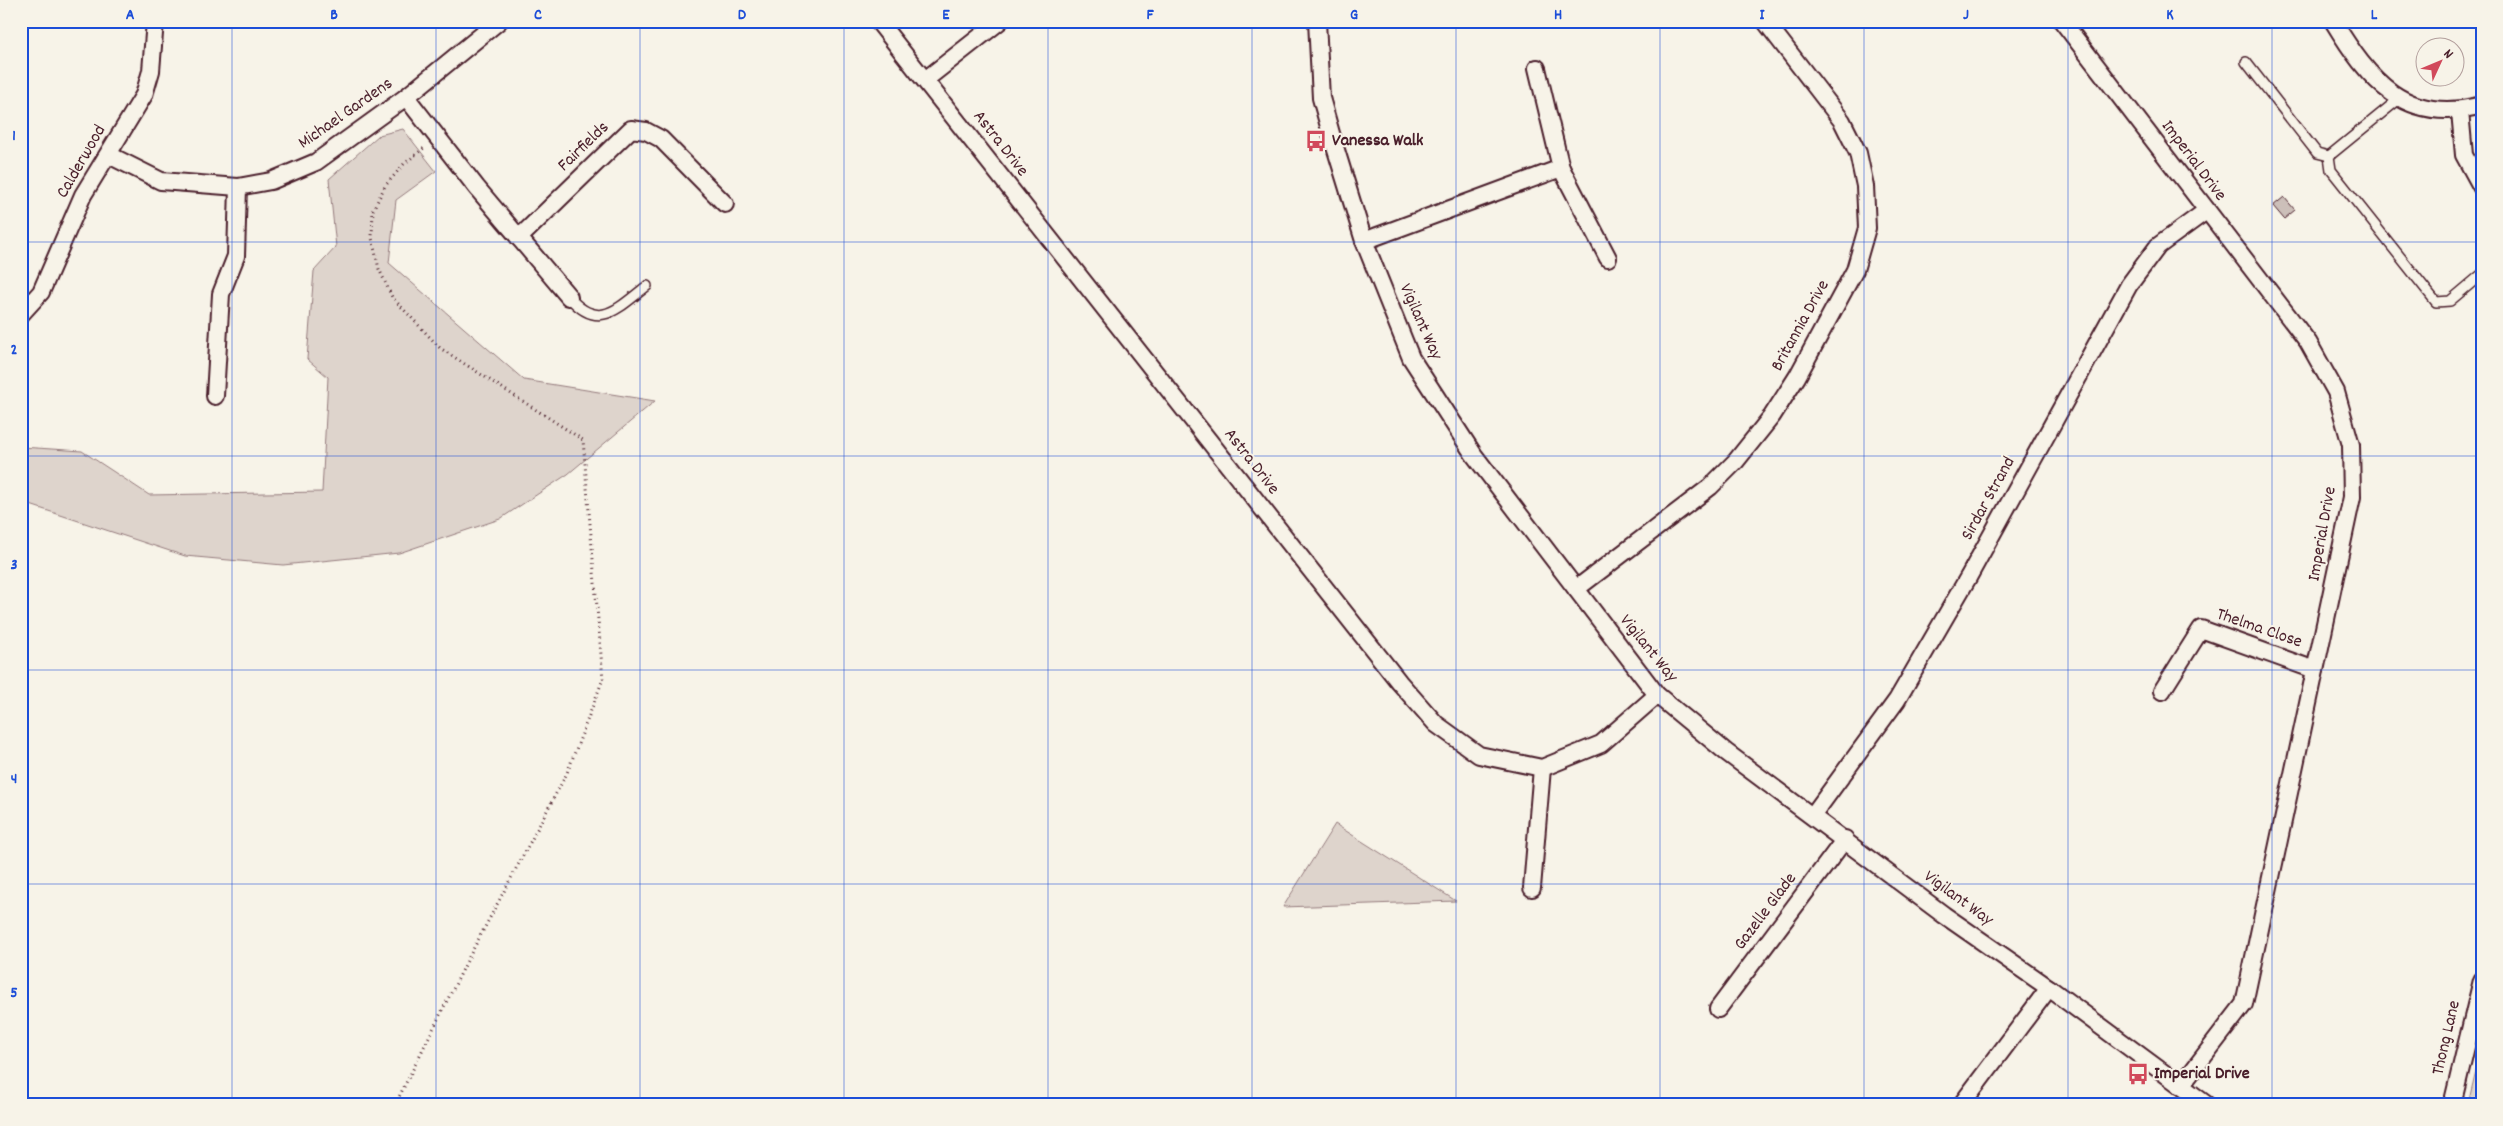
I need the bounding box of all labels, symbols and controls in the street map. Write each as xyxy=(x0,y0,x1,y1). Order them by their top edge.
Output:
text: A xyxy=(126,4,135,27)
text: B xyxy=(330,4,338,27)
text: C xyxy=(534,4,542,27)
text: D xyxy=(738,4,747,27)
text: E xyxy=(942,4,950,27)
text: F xyxy=(1146,4,1154,27)
text: G xyxy=(1350,4,1358,27)
text: H xyxy=(1554,4,1562,27)
text: I xyxy=(1760,4,1766,27)
text: J xyxy=(1963,4,1969,27)
text: K xyxy=(2166,4,2174,27)
text: L xyxy=(2371,4,2378,27)
north arrow xyxy=(2416,38,2466,88)
text: N xyxy=(2438,45,2458,64)
street label: Michael Gardens xyxy=(294,72,398,156)
street label: Astra Drive xyxy=(966,106,1034,182)
street label: Imperial Drive xyxy=(2154,115,2232,207)
street label: Fairfields xyxy=(553,116,615,178)
street label: Calderwood xyxy=(51,121,113,203)
text: 1 xyxy=(12,125,16,148)
bus stop icon: Vanessa Walk xyxy=(1303,128,1329,154)
place label: Vanessa Walk xyxy=(1332,129,1424,154)
street label: Britannia Drive xyxy=(1766,276,1836,376)
street label: Vigilant Way xyxy=(1392,280,1448,365)
text: 2 xyxy=(11,339,18,362)
street label: Astra Drive xyxy=(1217,424,1285,500)
street label: Sirdar Strand xyxy=(1956,453,2022,545)
street label: Imperial Drive xyxy=(2302,485,2344,583)
text: 3 xyxy=(10,554,18,577)
street label: Thelma Close xyxy=(2213,603,2305,655)
street label: Vigilant Way xyxy=(1613,610,1684,689)
text: 4 xyxy=(11,768,17,791)
street label: Vigilant Way xyxy=(1918,865,1999,933)
street label: Gazelle Glade xyxy=(1729,868,1803,956)
text: 5 xyxy=(10,982,18,1005)
street label: Thong Lane xyxy=(2426,998,2468,1078)
bus stop icon: Imperial Drive xyxy=(2125,1061,2151,1087)
place label: Imperial Drive xyxy=(2154,1062,2250,1087)

